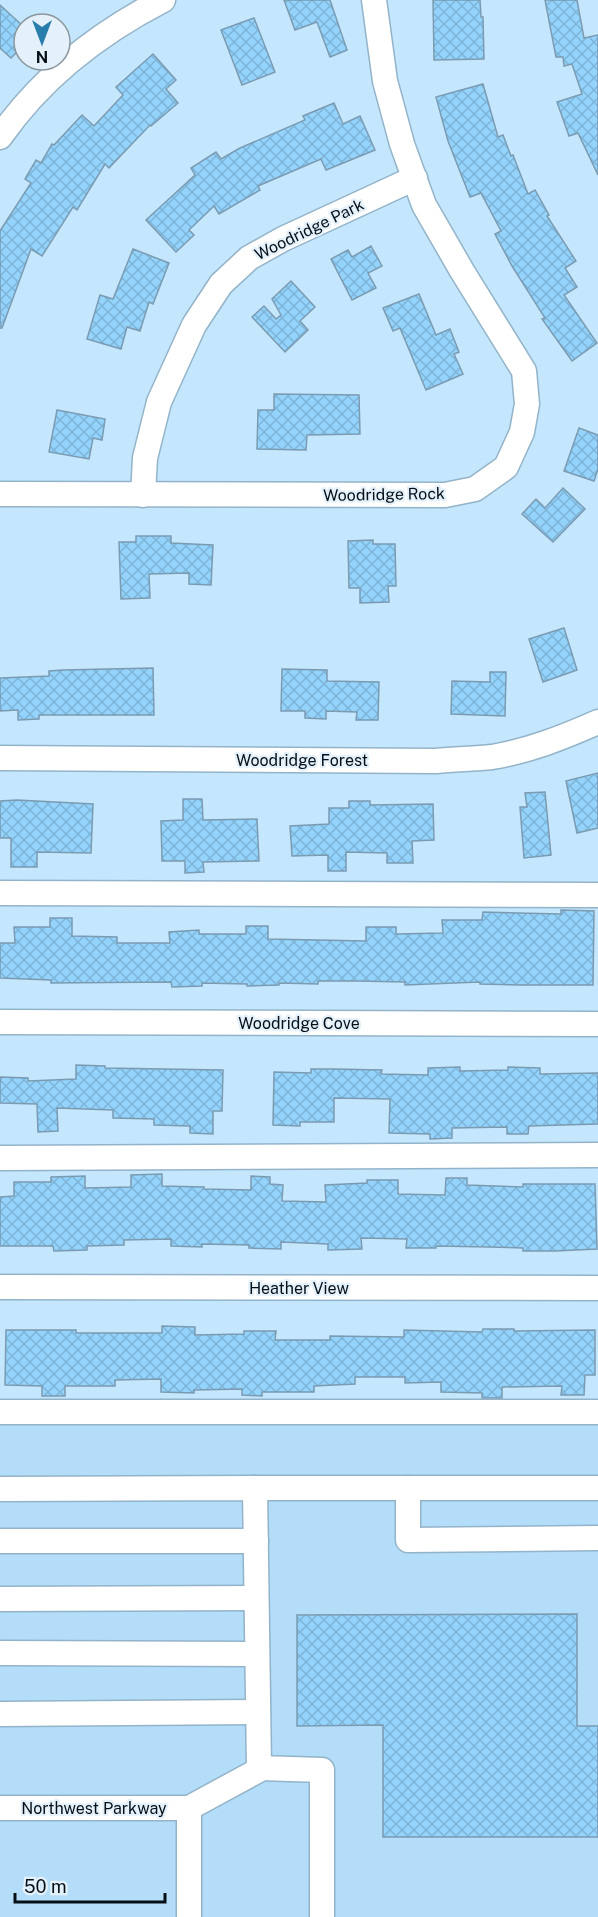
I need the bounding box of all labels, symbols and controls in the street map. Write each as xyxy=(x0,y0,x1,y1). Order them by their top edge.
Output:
north arrow xyxy=(12,12,72,72)
text: N xyxy=(36,47,48,66)
street label: Woodridge Park xyxy=(252,195,367,264)
street label: Woodridge Rock xyxy=(323,484,445,505)
street label: Woodridge Forest xyxy=(236,751,368,770)
street label: Woodridge Cove xyxy=(238,1014,360,1033)
street label: Heather View xyxy=(249,1279,350,1298)
street label: Northwest Parkway xyxy=(21,1799,167,1818)
scale bar xyxy=(15,1866,165,1904)
text: 50 m xyxy=(24,1876,67,1897)

